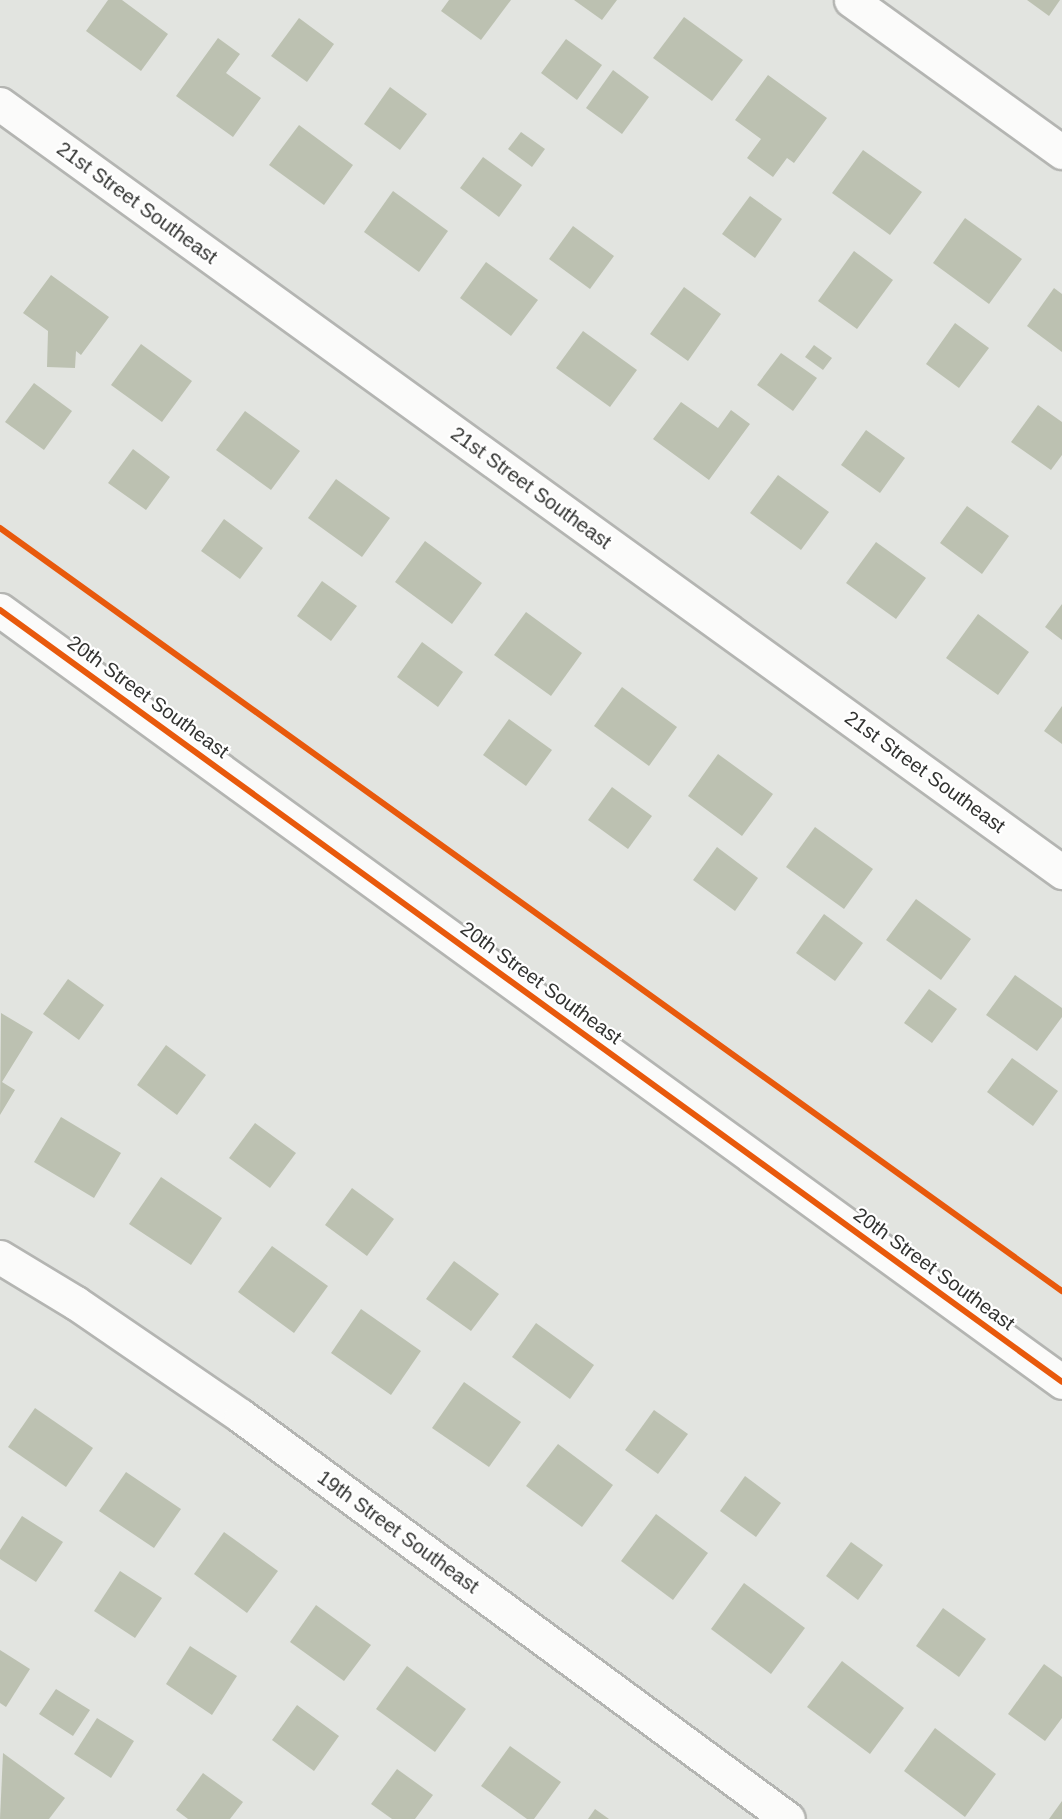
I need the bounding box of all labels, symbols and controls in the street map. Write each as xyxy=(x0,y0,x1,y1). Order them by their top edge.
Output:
street label: 21st Street Southeast xyxy=(52,137,222,269)
street label: 21st Street Southeast xyxy=(446,422,616,554)
street label: 20th Street Southeast xyxy=(63,630,233,764)
street label: 21st Street Southeast xyxy=(840,706,1010,838)
street label: 20th Street Southeast xyxy=(456,916,626,1050)
street label: 20th Street Southeast xyxy=(849,1202,1019,1336)
street label: 19th Street Southeast xyxy=(313,1465,483,1599)

